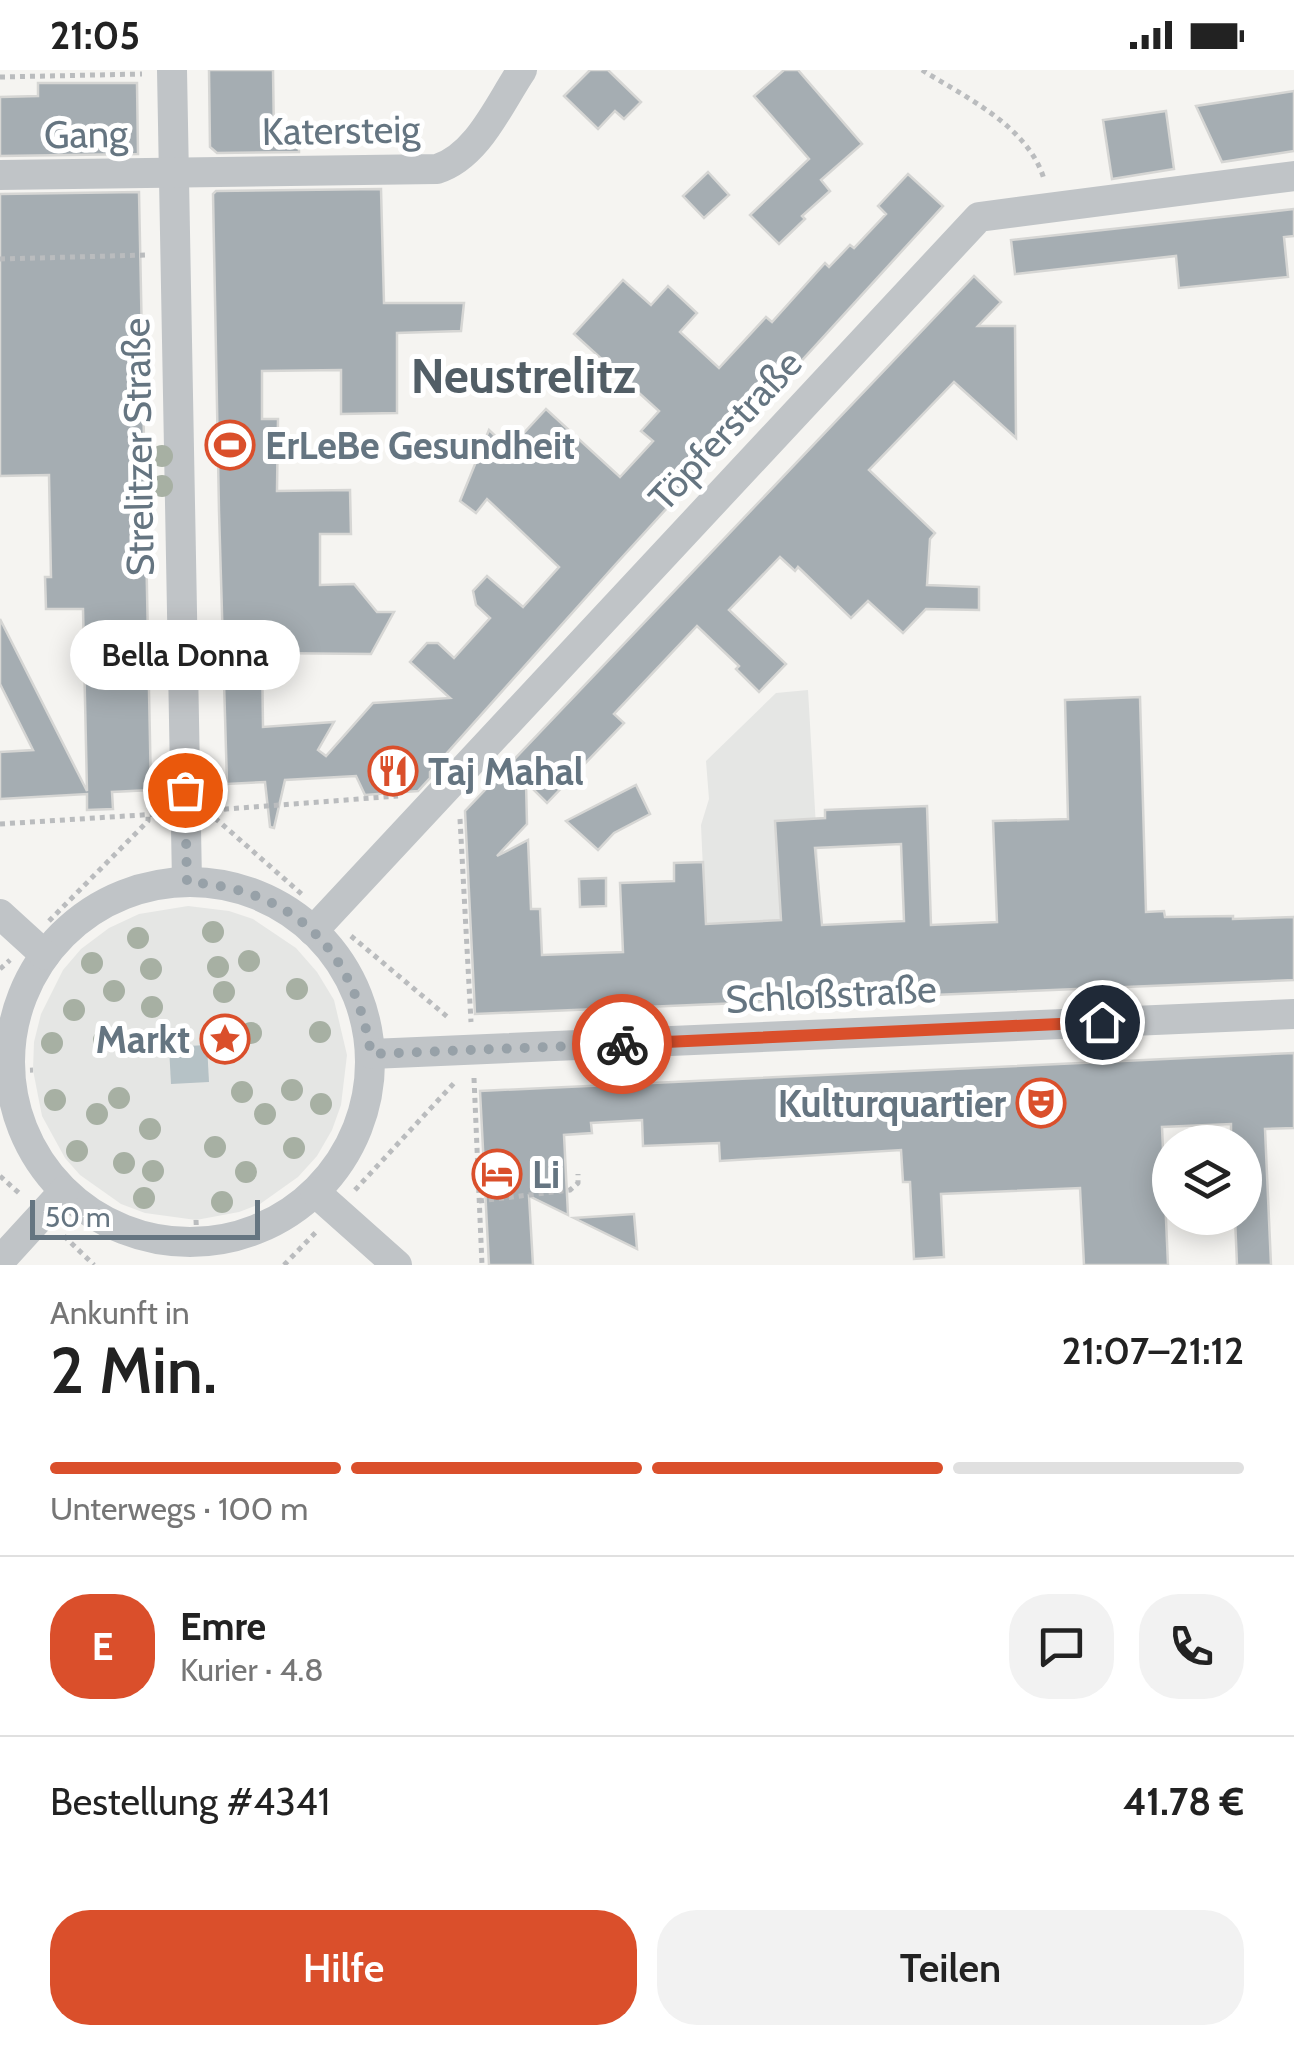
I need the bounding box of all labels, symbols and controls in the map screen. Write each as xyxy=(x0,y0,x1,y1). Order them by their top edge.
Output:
text: 21:05 xyxy=(50,12,140,59)
street label: Katersteig xyxy=(261,105,422,155)
street label: Gang xyxy=(44,110,129,158)
street label: Strelitzer Straße xyxy=(112,317,164,577)
street label: Töpferstraße xyxy=(639,340,811,520)
district label: Neustrelitz xyxy=(411,347,635,405)
sports icon: ErLeBe Gesundheit xyxy=(204,419,256,471)
place label: ErLeBe Gesundheit xyxy=(265,422,575,469)
callout: Bella Donna xyxy=(70,620,300,690)
text: Bella Donna xyxy=(101,635,269,674)
restaurant icon: Taj Mahal xyxy=(367,745,419,797)
pin xyxy=(143,748,228,833)
place label: Taj Mahal xyxy=(428,748,584,795)
icon: bag xyxy=(158,763,213,818)
street label: Schloßstraße xyxy=(724,965,938,1023)
pin xyxy=(1060,980,1145,1065)
courier xyxy=(572,994,672,1094)
icon: home xyxy=(1075,995,1130,1050)
place icon: Markt xyxy=(199,1013,251,1065)
place label: Markt xyxy=(96,1016,190,1063)
icon: bike xyxy=(595,1017,650,1072)
theatre icon: Kulturquartier xyxy=(1015,1077,1067,1129)
place label: Kulturquartier xyxy=(778,1080,1006,1127)
map controls xyxy=(1152,1125,1262,1235)
button: layers xyxy=(1152,1125,1262,1235)
hotel icon: Li xyxy=(471,1148,523,1200)
place label: Li xyxy=(532,1151,560,1198)
scale bar xyxy=(30,1195,260,1240)
text: 50 m xyxy=(45,1200,111,1234)
text: Ankunft in xyxy=(50,1293,190,1332)
text: 21:07–21:12 xyxy=(1062,1327,1244,1374)
text: 2 Min. xyxy=(50,1330,217,1409)
text: Unterwegs · 100 m xyxy=(50,1489,308,1528)
button: chat xyxy=(1009,1594,1114,1699)
button: phone xyxy=(1139,1594,1244,1699)
text: Emre xyxy=(180,1603,266,1650)
text: E xyxy=(92,1623,113,1670)
text: Kurier · 4.8 xyxy=(180,1650,324,1689)
text: Bestellung #4341 xyxy=(50,1778,330,1825)
text: 41.78 € xyxy=(1123,1778,1244,1825)
button: Hilfe xyxy=(50,1910,637,2025)
button: Teilen xyxy=(657,1910,1244,2025)

